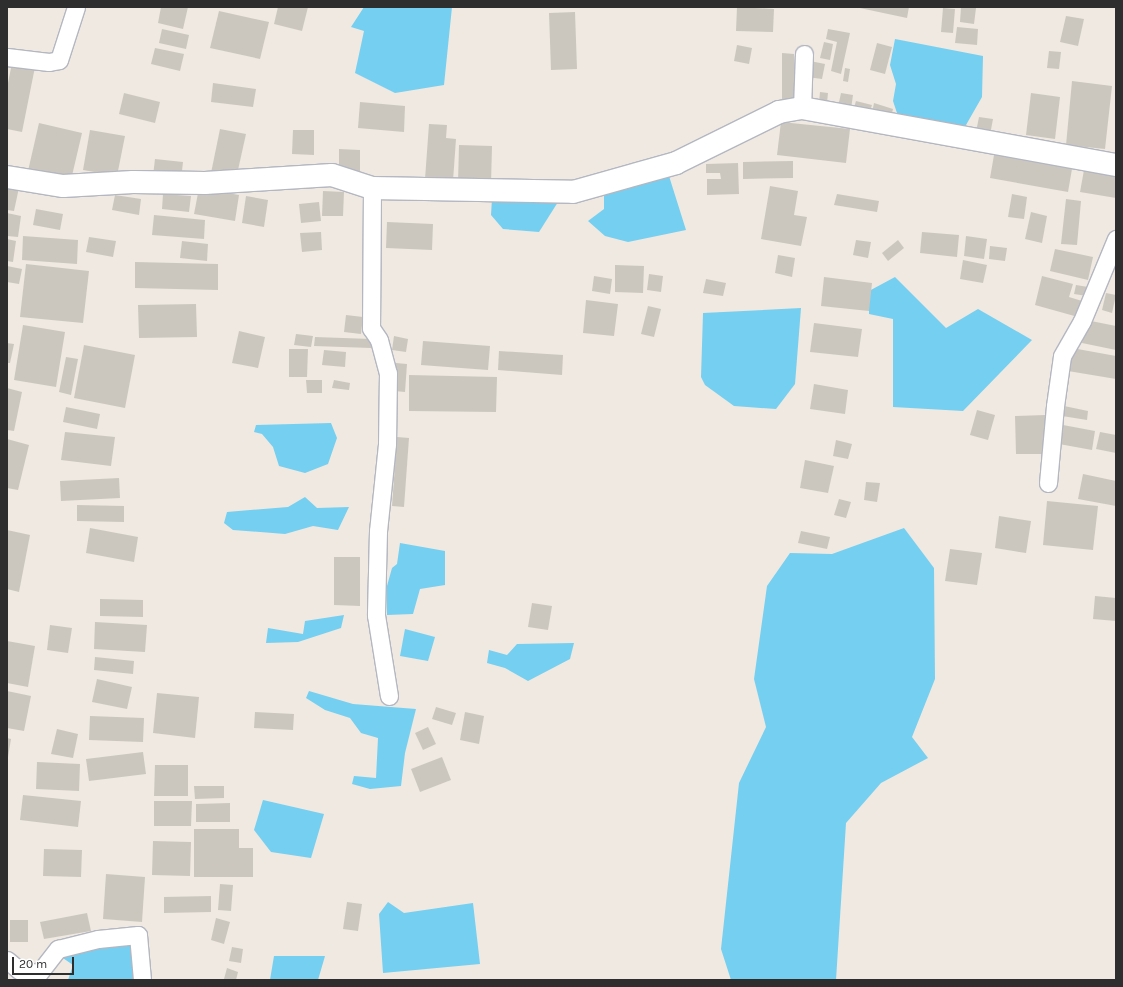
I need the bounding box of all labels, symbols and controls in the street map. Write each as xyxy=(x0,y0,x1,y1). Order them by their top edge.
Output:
scale bar xyxy=(14,949,76,975)
text: 20 m xyxy=(19,957,47,971)

